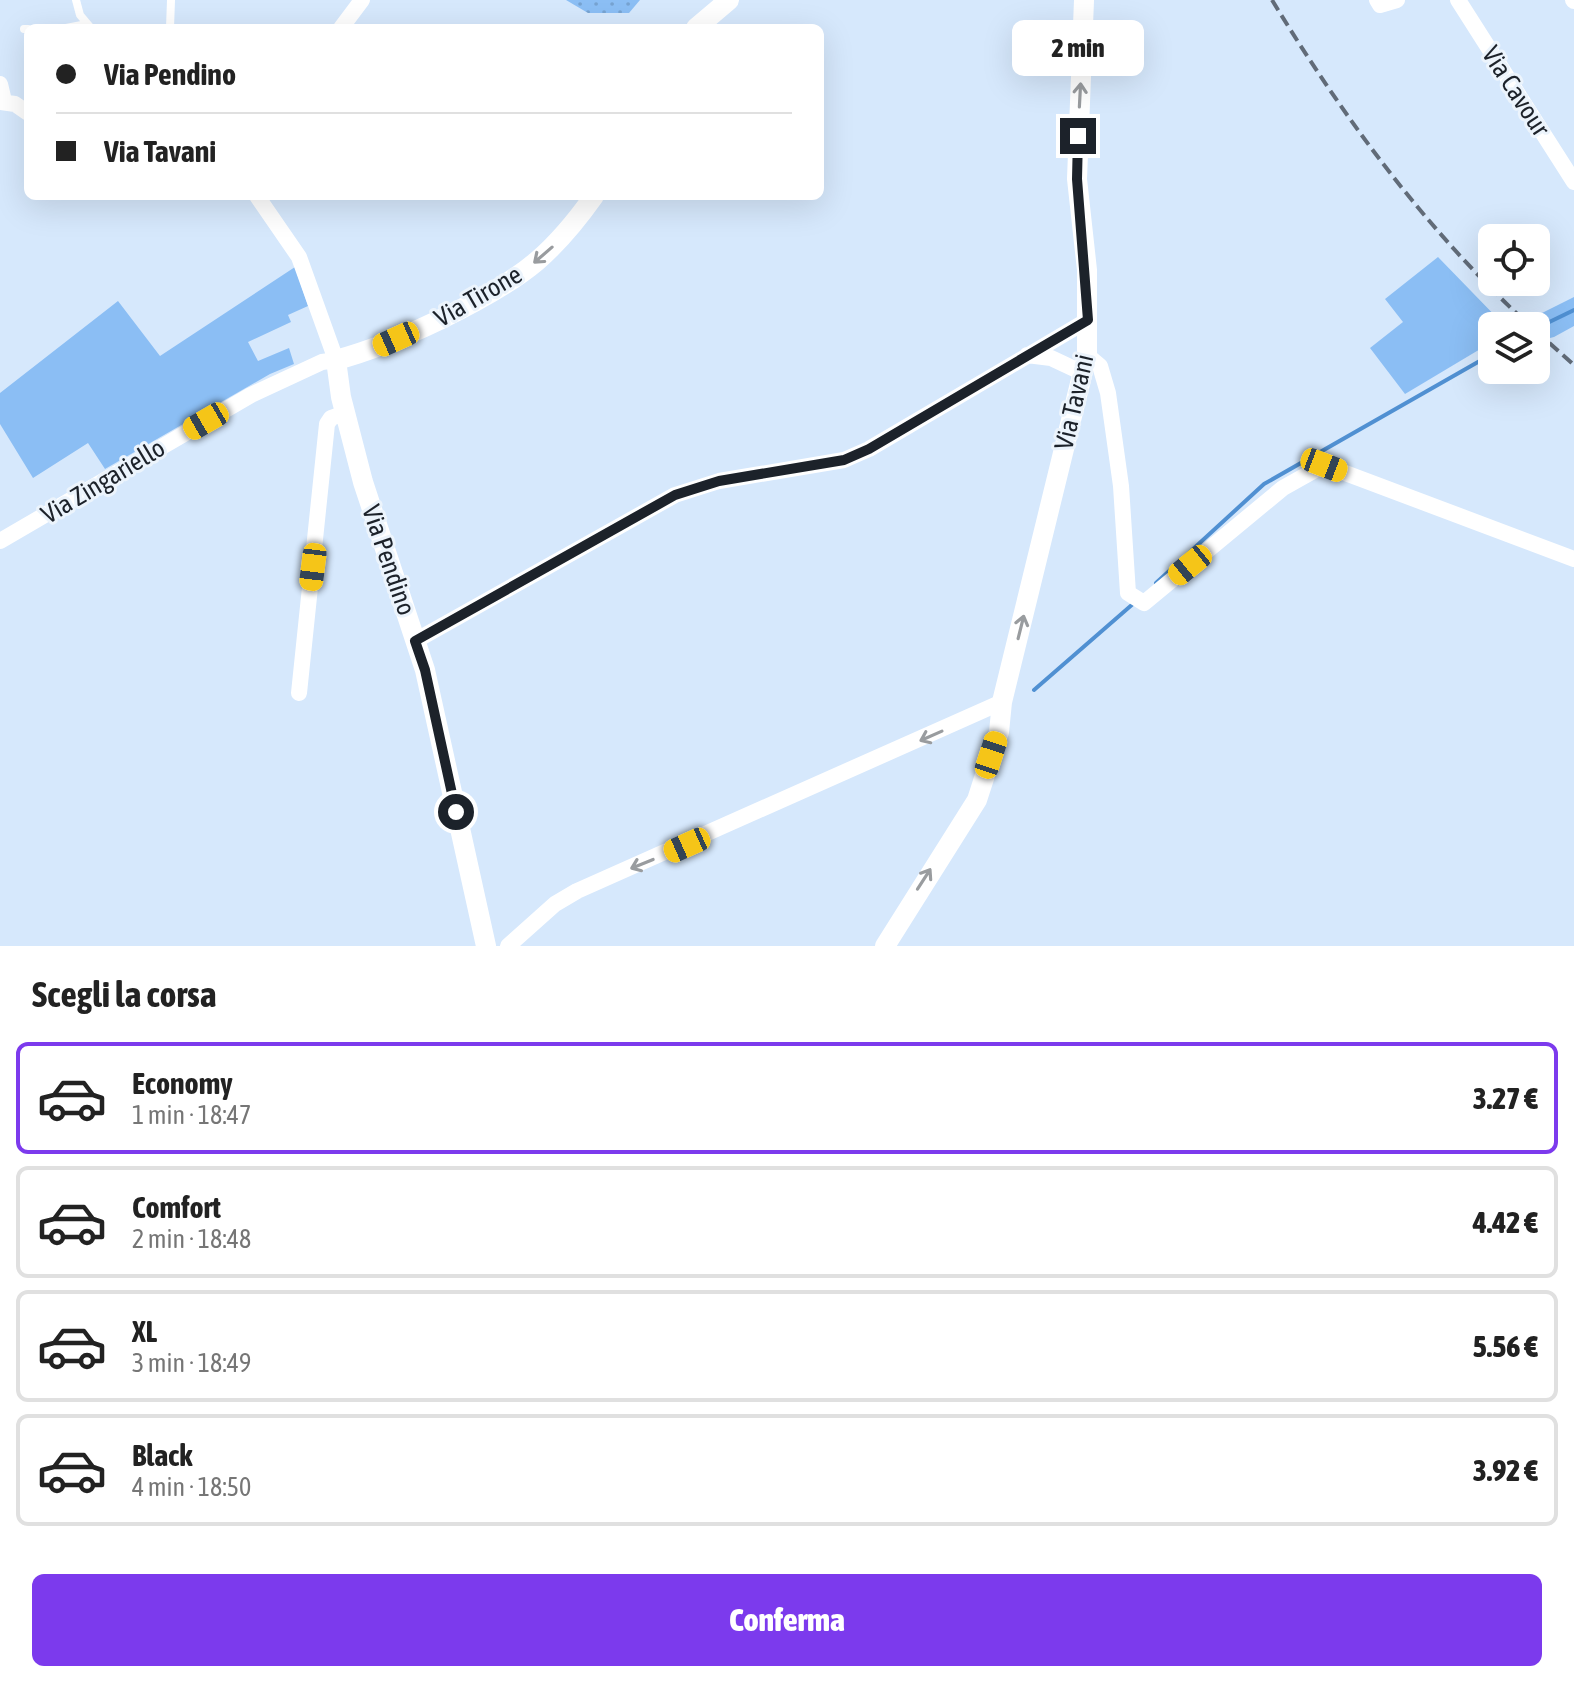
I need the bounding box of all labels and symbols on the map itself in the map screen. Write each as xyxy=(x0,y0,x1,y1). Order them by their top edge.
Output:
callout: 2 min xyxy=(1012,20,1144,76)
street label: Via Cavour xyxy=(1476,40,1556,142)
one-way arrow xyxy=(1073,82,1088,109)
route end xyxy=(1060,118,1096,154)
one-way arrow xyxy=(534,245,554,263)
street label: Via Tirone xyxy=(429,259,527,333)
car xyxy=(369,318,423,360)
street label: Via Tavani xyxy=(1048,351,1100,453)
car xyxy=(179,399,233,443)
street label: Via Zingariello xyxy=(36,432,170,530)
car xyxy=(1297,445,1351,485)
street label: Via Pendino xyxy=(356,501,422,619)
car xyxy=(1164,541,1216,589)
car xyxy=(298,542,328,592)
one-way arrow xyxy=(1015,614,1030,640)
car xyxy=(972,728,1010,782)
one-way arrow xyxy=(919,729,943,744)
route start xyxy=(438,794,474,830)
car xyxy=(660,824,714,866)
one-way arrow xyxy=(630,858,655,873)
one-way arrow xyxy=(917,868,933,891)

